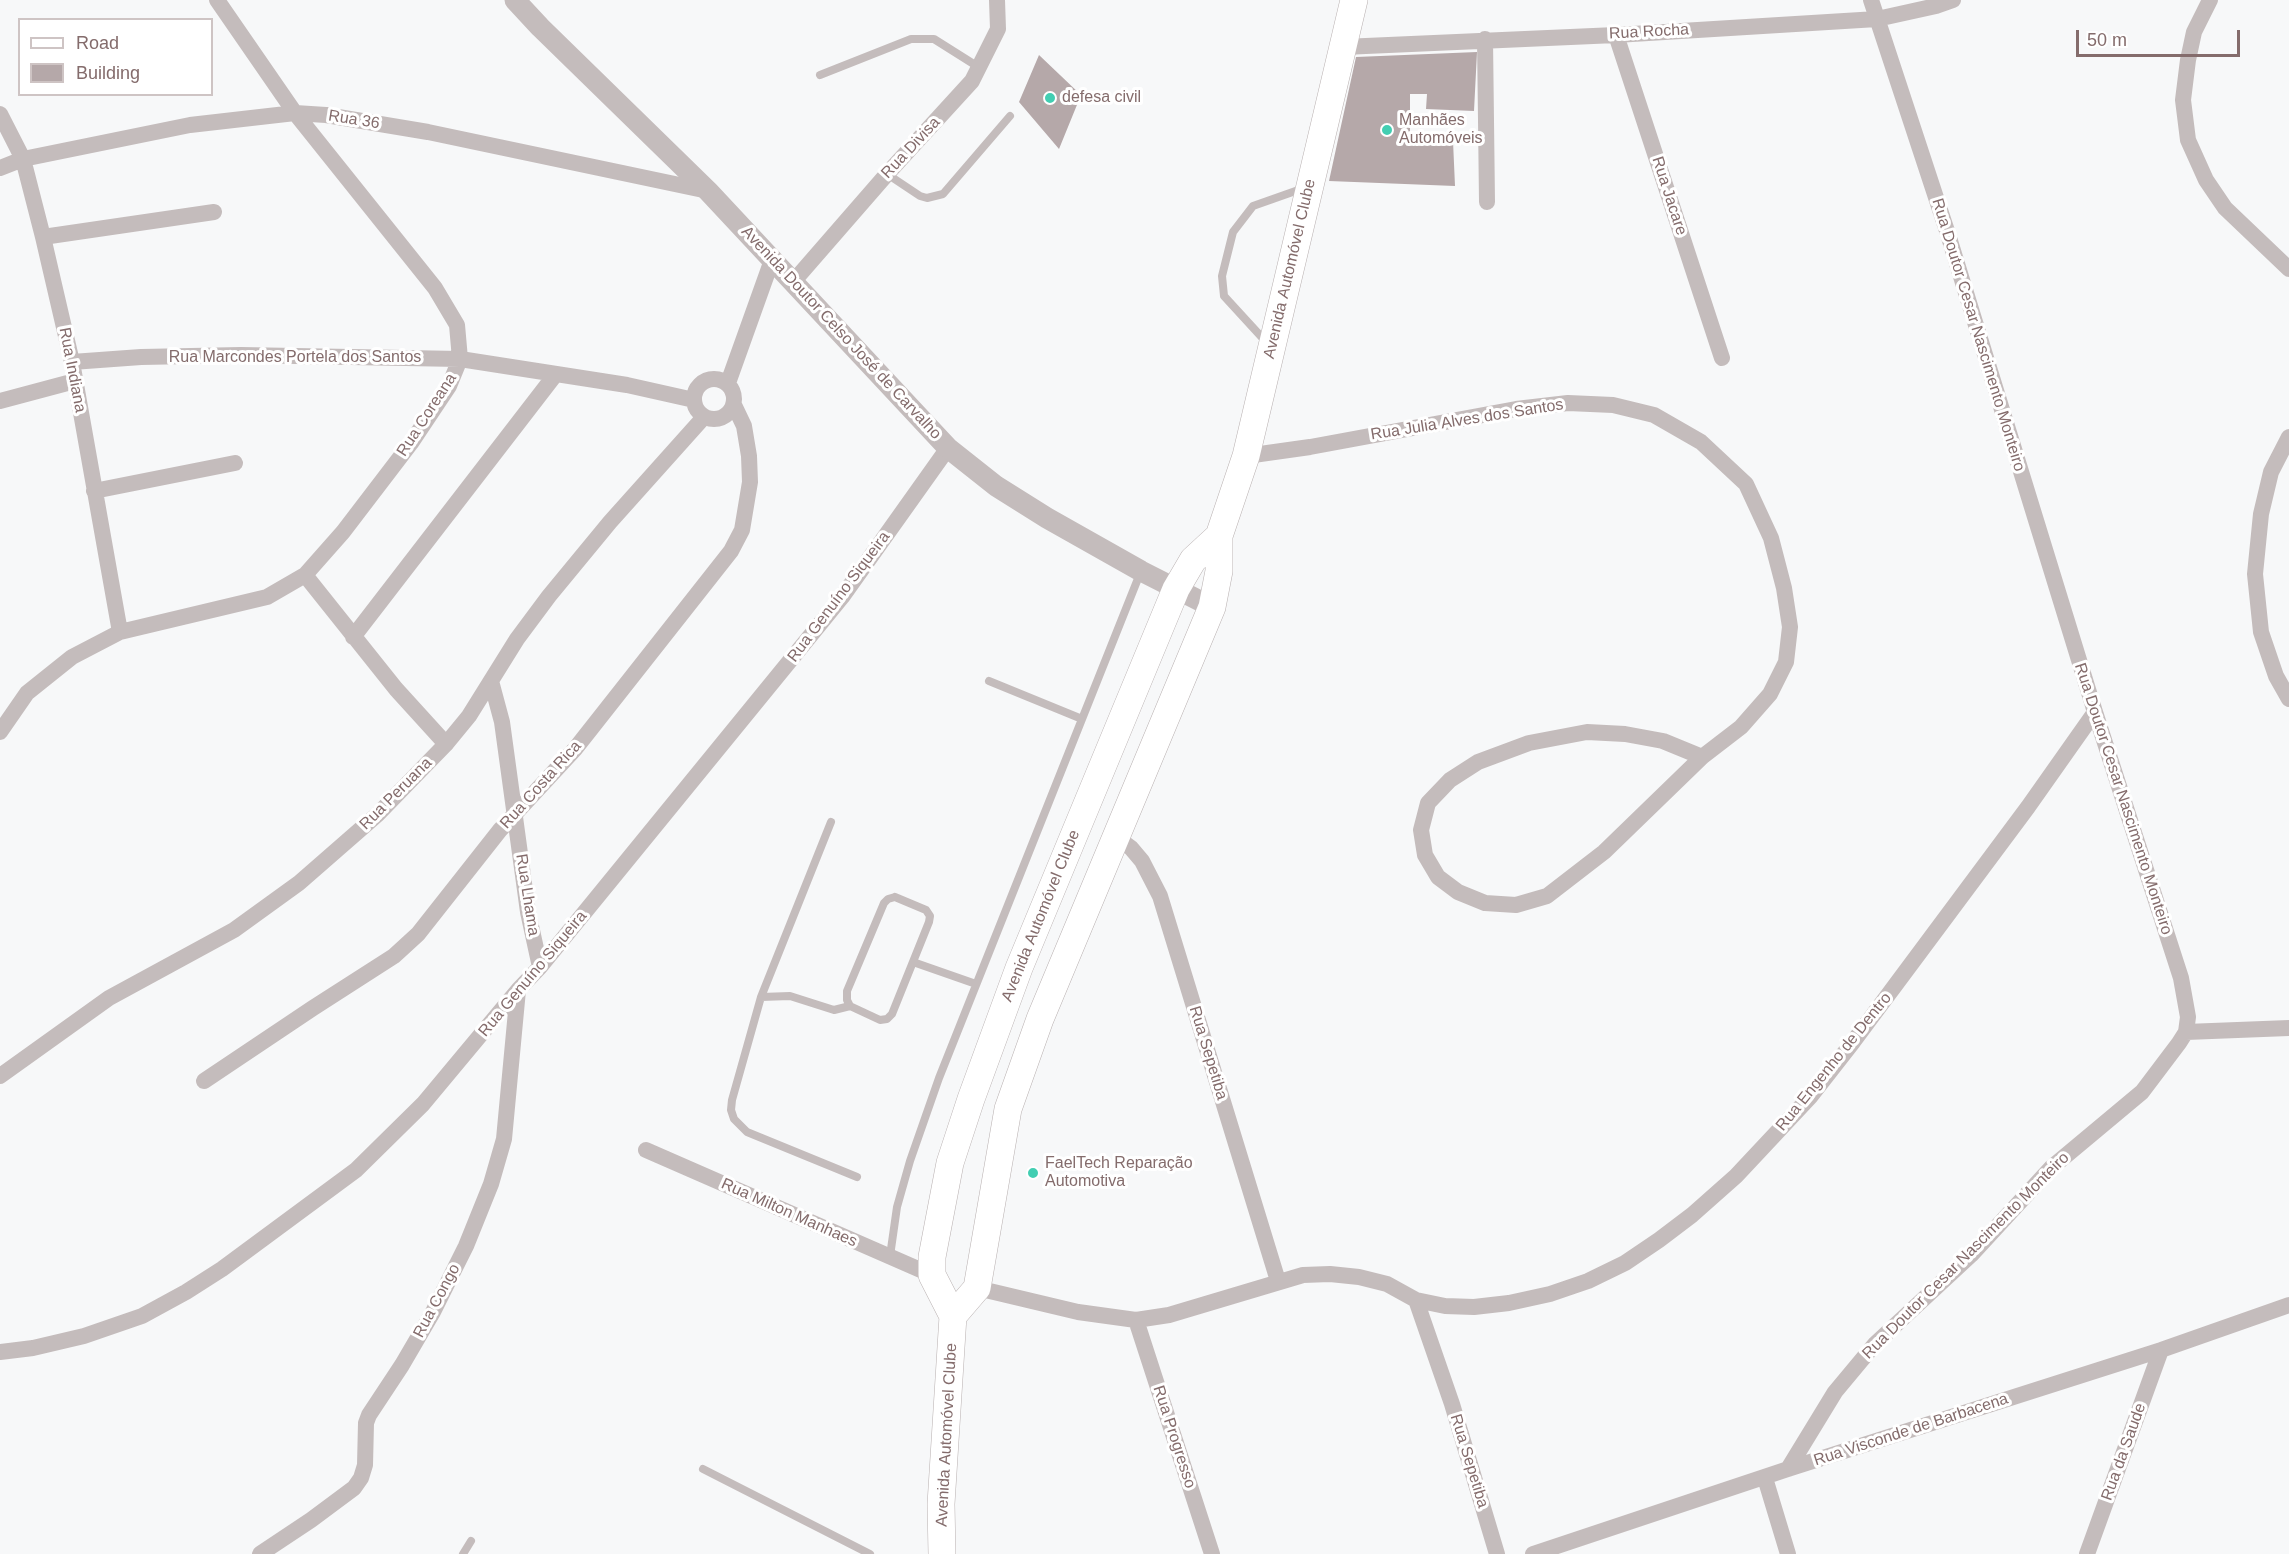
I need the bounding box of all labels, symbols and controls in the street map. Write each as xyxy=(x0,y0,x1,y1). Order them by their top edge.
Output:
legend xyxy=(18,18,213,96)
scale bar xyxy=(2079,18,2242,56)
street label: Rua Rocha xyxy=(1609,20,1689,44)
text: 50 m xyxy=(2087,30,2127,50)
text: Road xyxy=(76,33,119,53)
text: Building xyxy=(76,63,140,83)
place label: defesa civil xyxy=(1062,88,1141,108)
marker: defesa civil xyxy=(1043,91,1057,105)
street label: Rua 36 xyxy=(327,106,381,134)
place label: Manhães Automóveis xyxy=(1399,111,1483,149)
street label: Rua Divisa xyxy=(878,113,944,183)
marker: Manhães Automóveis xyxy=(1380,123,1394,137)
street label: Rua Jacare xyxy=(1647,154,1691,238)
street label: Avenida Automóvel Clube xyxy=(1260,177,1320,361)
street label: Rua Doutor Cesar Nascimento Monteiro xyxy=(1927,196,2029,474)
street label: Avenida Doutor Celso José de Carvalho xyxy=(737,222,945,444)
street label: Rua Indiana xyxy=(54,326,90,414)
street label: Rua Marcondes Portela dos Santos xyxy=(169,348,421,368)
street label: Rua Coreana xyxy=(393,370,461,460)
street label: Rua Julia Alves dos Santos xyxy=(1369,395,1565,445)
street label: Rua Genuíno Siqueira xyxy=(784,528,894,666)
street label: Rua Doutor Cesar Nascimento Monteiro xyxy=(2070,661,2176,937)
street label: Rua Costa Rica xyxy=(496,737,586,833)
street label: Rua Peruana xyxy=(356,754,436,834)
street label: Avenida Automóvel Clube xyxy=(998,827,1084,1005)
street label: Rua Lhama xyxy=(511,853,543,937)
street label: Rua Genuíno Siqueira xyxy=(475,907,591,1041)
street label: Rua Engenho de Dentro xyxy=(1772,989,1896,1135)
street label: Rua Sepetiba xyxy=(1185,1004,1231,1102)
street label: Rua Doutor Cesar Nascimento Monteiro xyxy=(1859,1149,2073,1363)
place label: FaelTech Reparação Automotiva xyxy=(1045,1154,1193,1192)
marker: FaelTech Reparação Automotiva xyxy=(1026,1166,1040,1180)
street label: Rua Milton Manhaes xyxy=(718,1174,860,1252)
street label: Rua Congo xyxy=(410,1261,464,1341)
street label: Avenida Automóvel Clube xyxy=(933,1343,961,1527)
street label: Rua Progresso xyxy=(1148,1383,1200,1491)
street label: Rua Visconde de Barbacena xyxy=(1811,1389,2011,1471)
street label: Rua da Saude xyxy=(2097,1401,2151,1503)
street label: Rua Sepetiba xyxy=(1446,1412,1492,1510)

